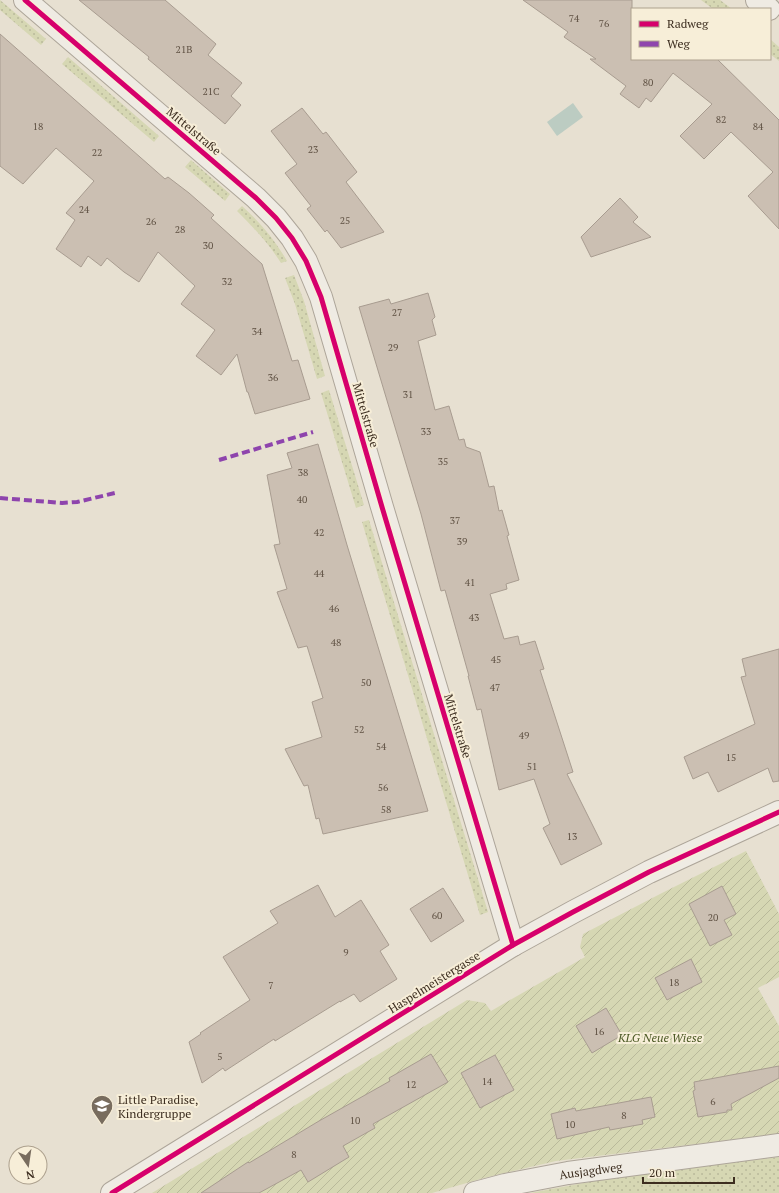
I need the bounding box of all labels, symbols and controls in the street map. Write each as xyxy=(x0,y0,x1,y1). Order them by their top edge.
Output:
legend xyxy=(631,8,771,60)
house number: 74 xyxy=(569,12,580,25)
text: Radweg xyxy=(667,16,709,31)
house number: 76 xyxy=(599,17,610,30)
text: Weg xyxy=(667,36,690,51)
house number: 21B xyxy=(176,43,192,56)
house number: 80 xyxy=(643,76,653,89)
house number: 21C xyxy=(202,85,220,98)
street label: Mittelstraße xyxy=(164,104,224,158)
house number: 82 xyxy=(716,113,726,126)
house number: 18 xyxy=(33,120,43,133)
house number: 84 xyxy=(753,120,764,133)
house number: 23 xyxy=(308,143,318,156)
house number: 22 xyxy=(92,146,102,159)
house number: 24 xyxy=(79,203,90,216)
house number: 25 xyxy=(340,214,350,227)
house number: 26 xyxy=(146,215,157,228)
house number: 28 xyxy=(175,223,185,236)
house number: 30 xyxy=(203,239,213,252)
house number: 32 xyxy=(222,275,232,288)
house number: 27 xyxy=(392,306,402,319)
house number: 34 xyxy=(252,325,263,338)
house number: 29 xyxy=(388,341,398,354)
house number: 36 xyxy=(268,371,279,384)
street label: Mittelstraße xyxy=(350,381,382,449)
house number: 31 xyxy=(403,388,413,401)
house number: 33 xyxy=(421,425,431,438)
house number: 35 xyxy=(438,455,448,468)
house number: 38 xyxy=(298,466,308,479)
house number: 40 xyxy=(297,493,307,506)
house number: 37 xyxy=(450,514,460,527)
house number: 42 xyxy=(314,526,324,539)
house number: 39 xyxy=(457,535,467,548)
house number: 44 xyxy=(314,567,325,580)
house number: 41 xyxy=(465,576,475,589)
house number: 46 xyxy=(329,602,340,615)
house number: 43 xyxy=(469,611,479,624)
house number: 48 xyxy=(331,636,341,649)
house number: 45 xyxy=(491,653,501,666)
house number: 50 xyxy=(361,676,371,689)
house number: 47 xyxy=(490,681,500,694)
street label: Mittelstraße xyxy=(441,692,475,760)
house number: 52 xyxy=(354,723,364,736)
house number: 49 xyxy=(519,729,529,742)
house number: 54 xyxy=(376,740,387,753)
house number: 15 xyxy=(726,751,736,764)
house number: 51 xyxy=(527,760,537,773)
house number: 56 xyxy=(378,781,389,794)
house number: 58 xyxy=(381,803,391,816)
house number: 13 xyxy=(567,830,577,843)
house number: 60 xyxy=(432,909,442,922)
house number: 20 xyxy=(708,911,718,924)
house number: 9 xyxy=(343,946,349,959)
street label: Haspelmeistergasse xyxy=(385,948,483,1016)
house number: 18 xyxy=(669,976,679,989)
house number: 7 xyxy=(268,979,274,992)
house number: 16 xyxy=(594,1025,605,1038)
park label: KLG Neue Wiese xyxy=(617,1030,703,1045)
house number: 5 xyxy=(217,1050,223,1063)
house number: 14 xyxy=(482,1075,493,1088)
house number: 12 xyxy=(406,1078,416,1091)
place label: Little Paradise, Kindergruppe xyxy=(118,1092,198,1121)
school or university icon: Little Paradise, Kindergruppe xyxy=(89,1093,115,1126)
house number: 6 xyxy=(710,1095,716,1108)
house number: 8 xyxy=(621,1109,627,1122)
house number: 10 xyxy=(350,1114,360,1127)
house number: 10 xyxy=(565,1118,575,1131)
north arrow xyxy=(8,1145,48,1185)
house number: 8 xyxy=(291,1148,297,1161)
street label: Ausjagdweg xyxy=(558,1158,624,1182)
scale bar xyxy=(643,1159,734,1185)
text: 20 m xyxy=(649,1165,676,1180)
text: N xyxy=(24,1167,36,1183)

